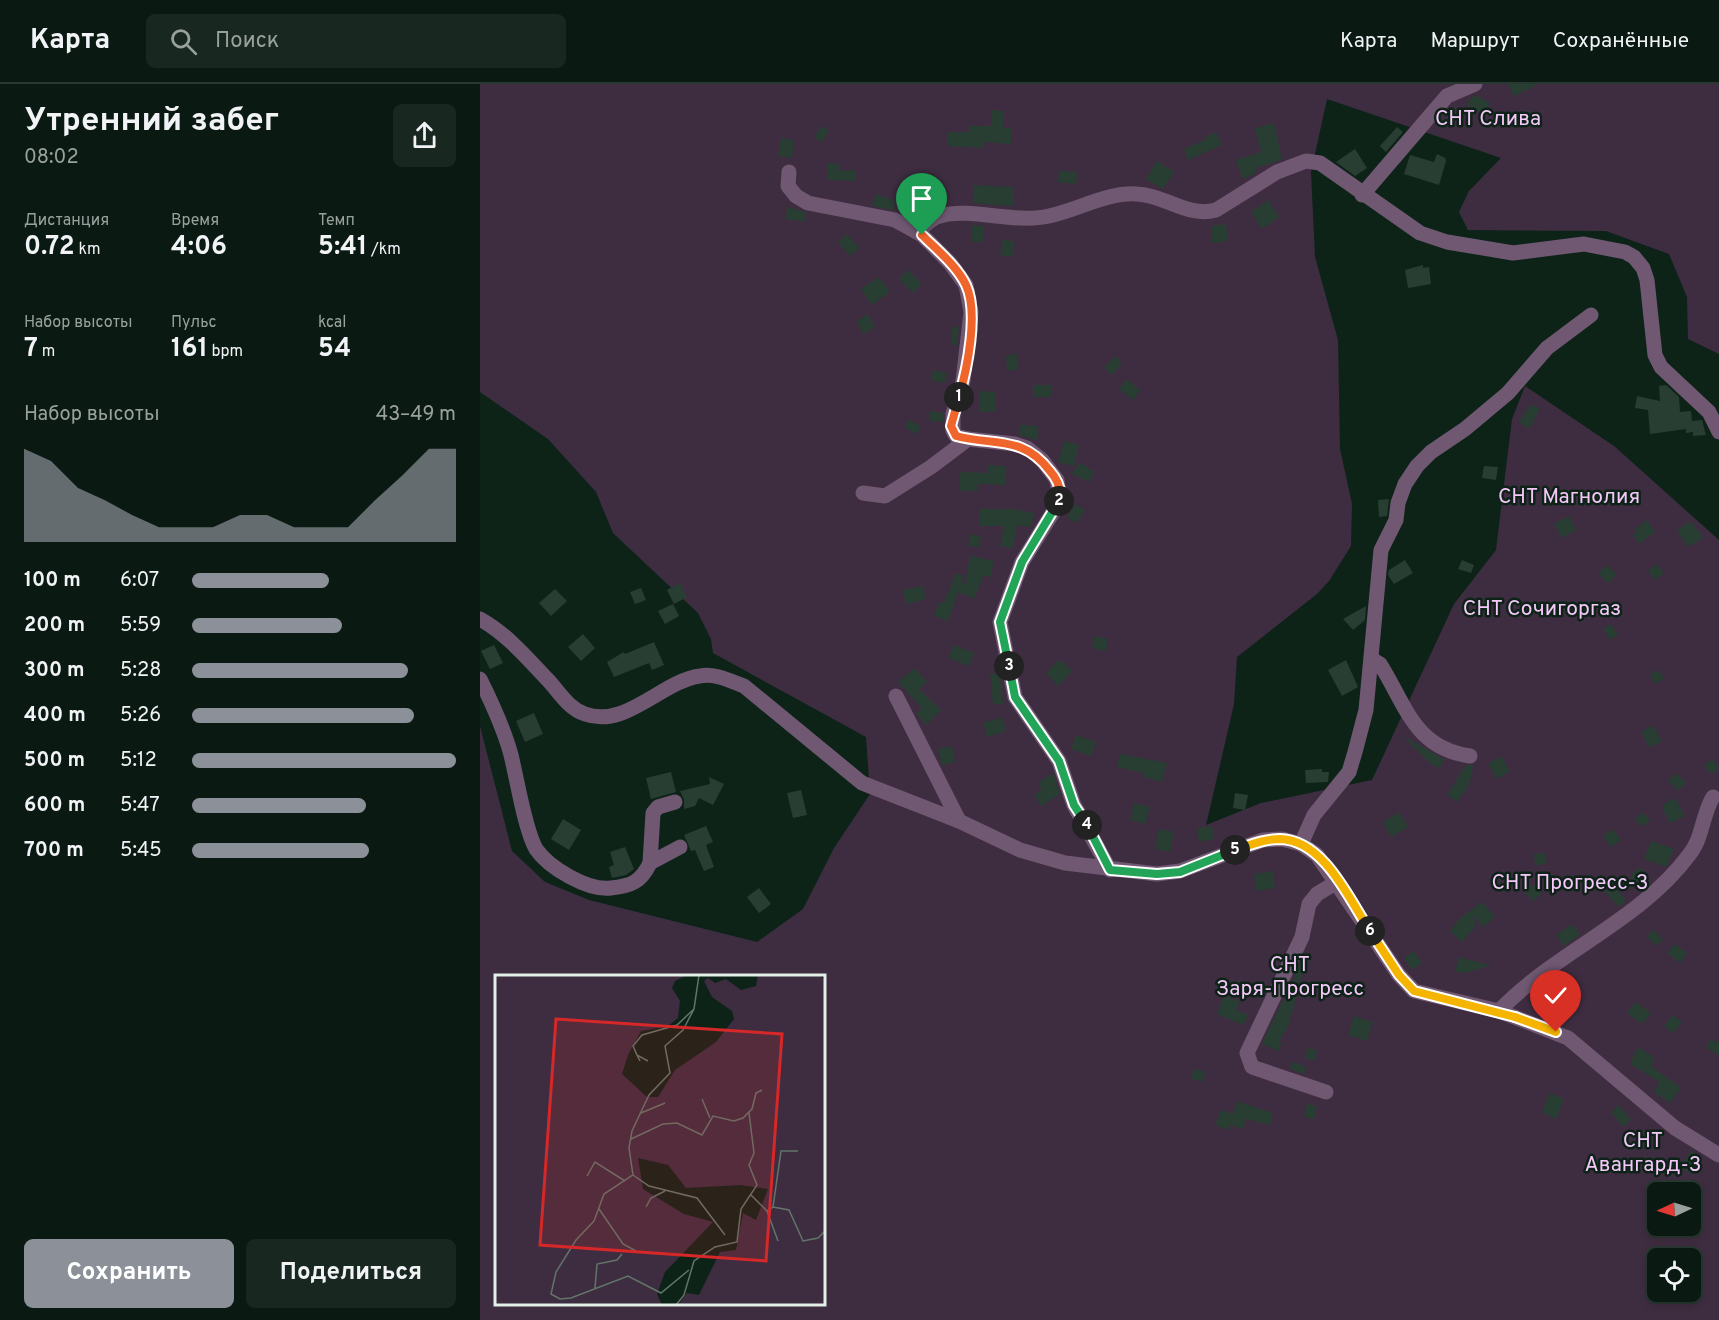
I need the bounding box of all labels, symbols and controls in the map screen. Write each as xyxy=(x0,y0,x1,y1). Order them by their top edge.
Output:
search box xyxy=(146,14,566,68)
text: Карта xyxy=(30,23,110,59)
icon: search xyxy=(167,25,200,58)
text: Поиск xyxy=(215,28,279,55)
text: Карта xyxy=(1340,28,1397,55)
text: Маршрут xyxy=(1430,28,1520,55)
text: Сохранённые xyxy=(1553,28,1689,55)
text: Утренний забег xyxy=(24,101,279,143)
button: share xyxy=(393,104,456,167)
park label: СНТ Слива xyxy=(1435,106,1541,133)
text: 08:02 xyxy=(24,145,79,171)
pin xyxy=(896,173,947,235)
icon: arrive xyxy=(905,182,938,215)
text: Дистанция xyxy=(24,211,109,231)
text: Время xyxy=(171,211,219,231)
text: Темп xyxy=(318,211,355,231)
text: 0.72 xyxy=(24,231,75,264)
text: 4:06 xyxy=(171,231,227,264)
text: 5:41 xyxy=(318,231,367,264)
text: km xyxy=(75,240,101,260)
text: /km xyxy=(367,240,401,260)
text: Набор высоты xyxy=(24,313,132,333)
text: Пульс xyxy=(171,313,217,333)
text: kcal xyxy=(318,313,346,333)
text: 7 xyxy=(24,333,38,366)
text: 161 xyxy=(171,333,208,366)
text: 54 xyxy=(318,333,351,366)
text: m xyxy=(38,342,55,362)
text: bpm xyxy=(208,342,243,362)
pin: 1 xyxy=(944,382,974,412)
text: 1 xyxy=(956,387,962,407)
text: Набор высоты xyxy=(24,402,160,428)
text: 43–49 m xyxy=(376,402,456,428)
park label: СНТ Магнолия xyxy=(1498,484,1640,511)
pin: 2 xyxy=(1044,486,1074,516)
text: 2 xyxy=(1054,491,1064,511)
text: 100 m xyxy=(24,568,81,594)
text: 6:07 xyxy=(120,568,159,594)
park label: СНТ Сочигоргаз xyxy=(1463,596,1621,623)
text: 200 m xyxy=(24,613,85,639)
text: 5:59 xyxy=(120,613,161,639)
pin: 3 xyxy=(994,651,1024,681)
text: 3 xyxy=(1004,656,1014,676)
text: 300 m xyxy=(24,658,85,684)
text: 5:28 xyxy=(120,658,161,684)
text: 400 m xyxy=(24,703,86,729)
text: 5:26 xyxy=(120,703,161,729)
text: 500 m xyxy=(24,748,85,774)
text: 5:12 xyxy=(120,748,157,774)
text: 600 m xyxy=(24,793,85,819)
text: 5:47 xyxy=(120,793,160,819)
pin: 4 xyxy=(1072,810,1102,840)
text: 4 xyxy=(1082,815,1092,835)
pin: 5 xyxy=(1220,835,1250,865)
text: 700 m xyxy=(24,838,84,864)
text: 5:45 xyxy=(120,838,162,864)
text: 5 xyxy=(1230,840,1240,860)
park label: СНТ Прогресс-3 xyxy=(1491,870,1649,897)
pin: 6 xyxy=(1355,916,1385,946)
text: 6 xyxy=(1365,921,1375,941)
park label: СНТ Заря-Прогресс xyxy=(1216,952,1364,1003)
pin xyxy=(1530,970,1581,1032)
inset map xyxy=(495,975,825,1305)
icon: check xyxy=(1539,979,1572,1012)
park label: СНТ Авангард-3 xyxy=(1585,1128,1701,1179)
north arrow xyxy=(1647,1182,1701,1236)
map controls xyxy=(1647,1182,1701,1302)
button: Сохранить xyxy=(24,1239,234,1308)
button: Поделиться xyxy=(246,1239,456,1308)
button: locate xyxy=(1647,1248,1701,1302)

